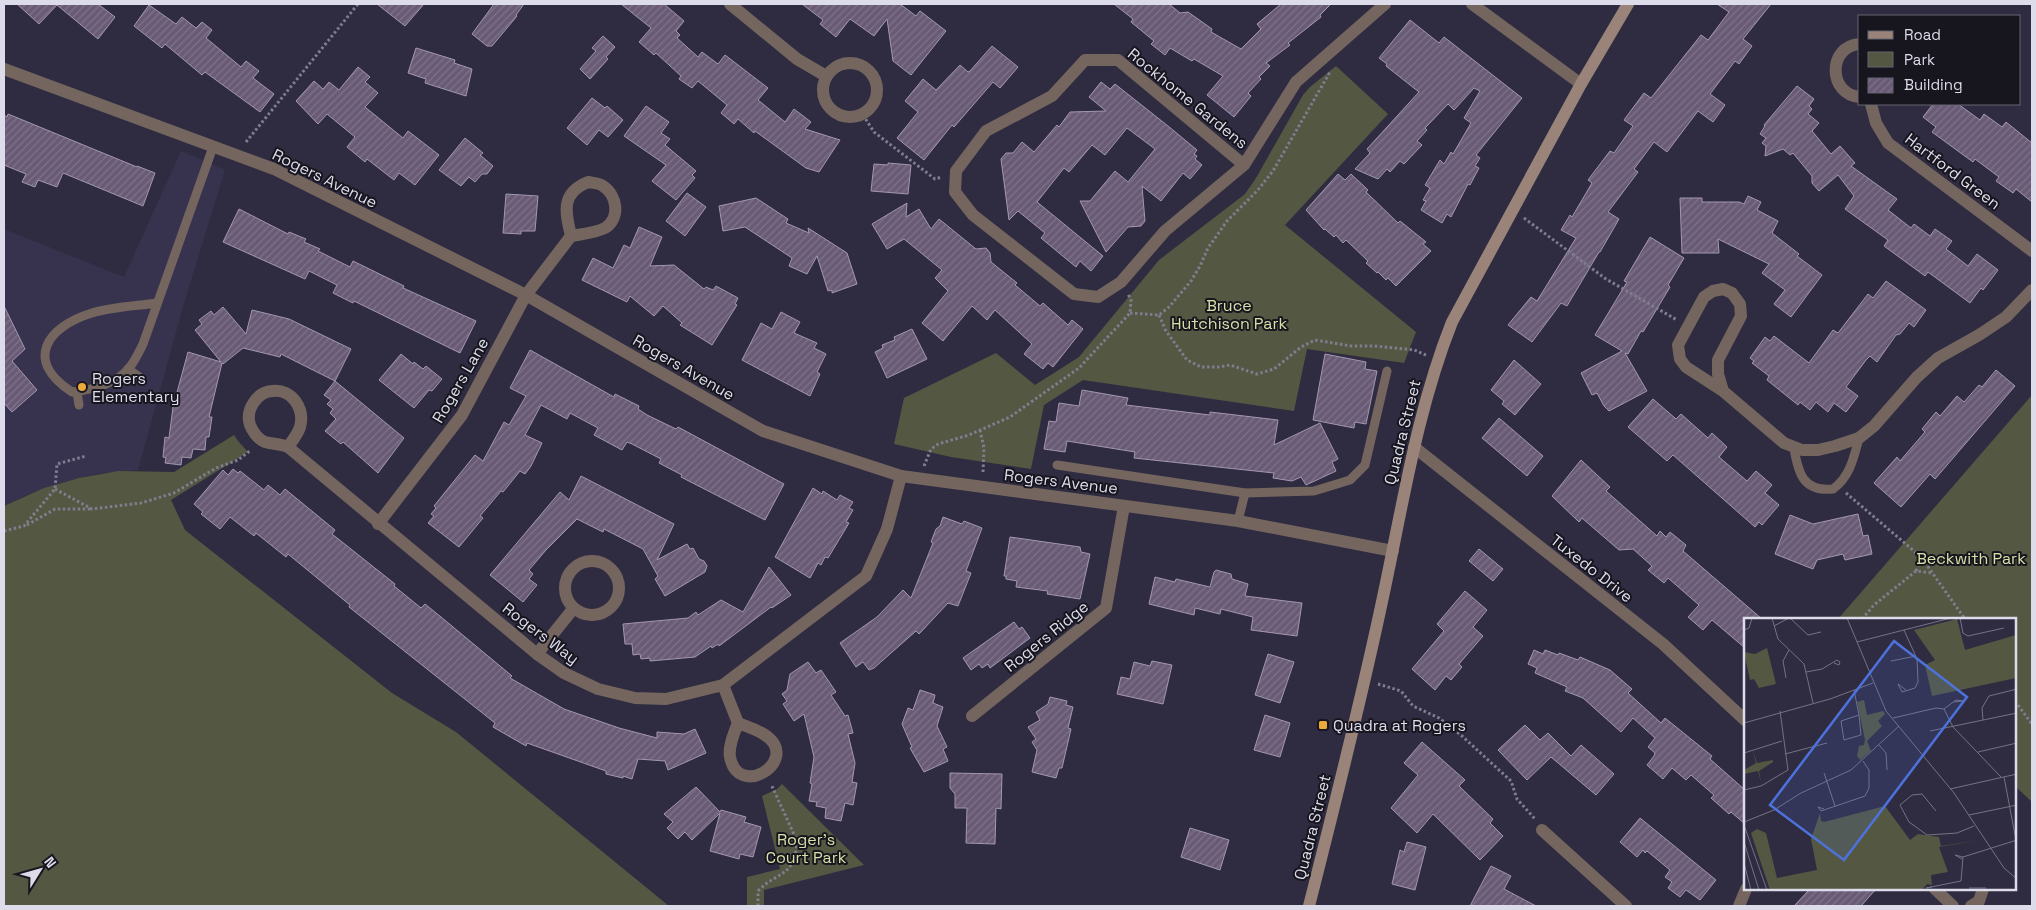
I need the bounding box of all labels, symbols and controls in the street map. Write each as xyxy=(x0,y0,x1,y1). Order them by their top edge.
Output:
legend xyxy=(1858,15,2021,105)
text: Road xyxy=(1904,25,1941,44)
street label: Rockhome Gardens xyxy=(1123,43,1252,153)
text: Park xyxy=(1904,50,1935,69)
text: Building xyxy=(1904,75,1963,94)
street label: Hartford Green xyxy=(1901,129,2005,214)
street label: Rogers Avenue xyxy=(269,144,381,213)
park label: Bruce Hutchison Park xyxy=(1171,295,1287,334)
street label: Rogers Avenue xyxy=(629,330,739,405)
street label: Rogers Lane xyxy=(427,334,493,427)
place label: Rogers Elementary xyxy=(92,368,180,407)
street label: Quadra Street xyxy=(1379,377,1426,487)
marker: Rogers Elementary xyxy=(76,381,88,393)
street label: Rogers Avenue xyxy=(1003,464,1119,499)
street label: Tuxedo Drive xyxy=(1546,530,1637,607)
park label: Beckwith Park xyxy=(1916,548,2026,569)
street label: Rogers Ridge xyxy=(1000,596,1093,677)
street label: Rogers Way xyxy=(498,598,583,669)
inset map xyxy=(1744,618,2016,890)
place label: Quadra at Rogers xyxy=(1333,715,1466,736)
marker: Quadra at Rogers xyxy=(1317,719,1329,731)
street label: Quadra Street xyxy=(1289,772,1336,882)
park label: Roger's Court Park xyxy=(766,829,847,868)
north arrow xyxy=(15,845,65,895)
text: N xyxy=(40,853,60,871)

